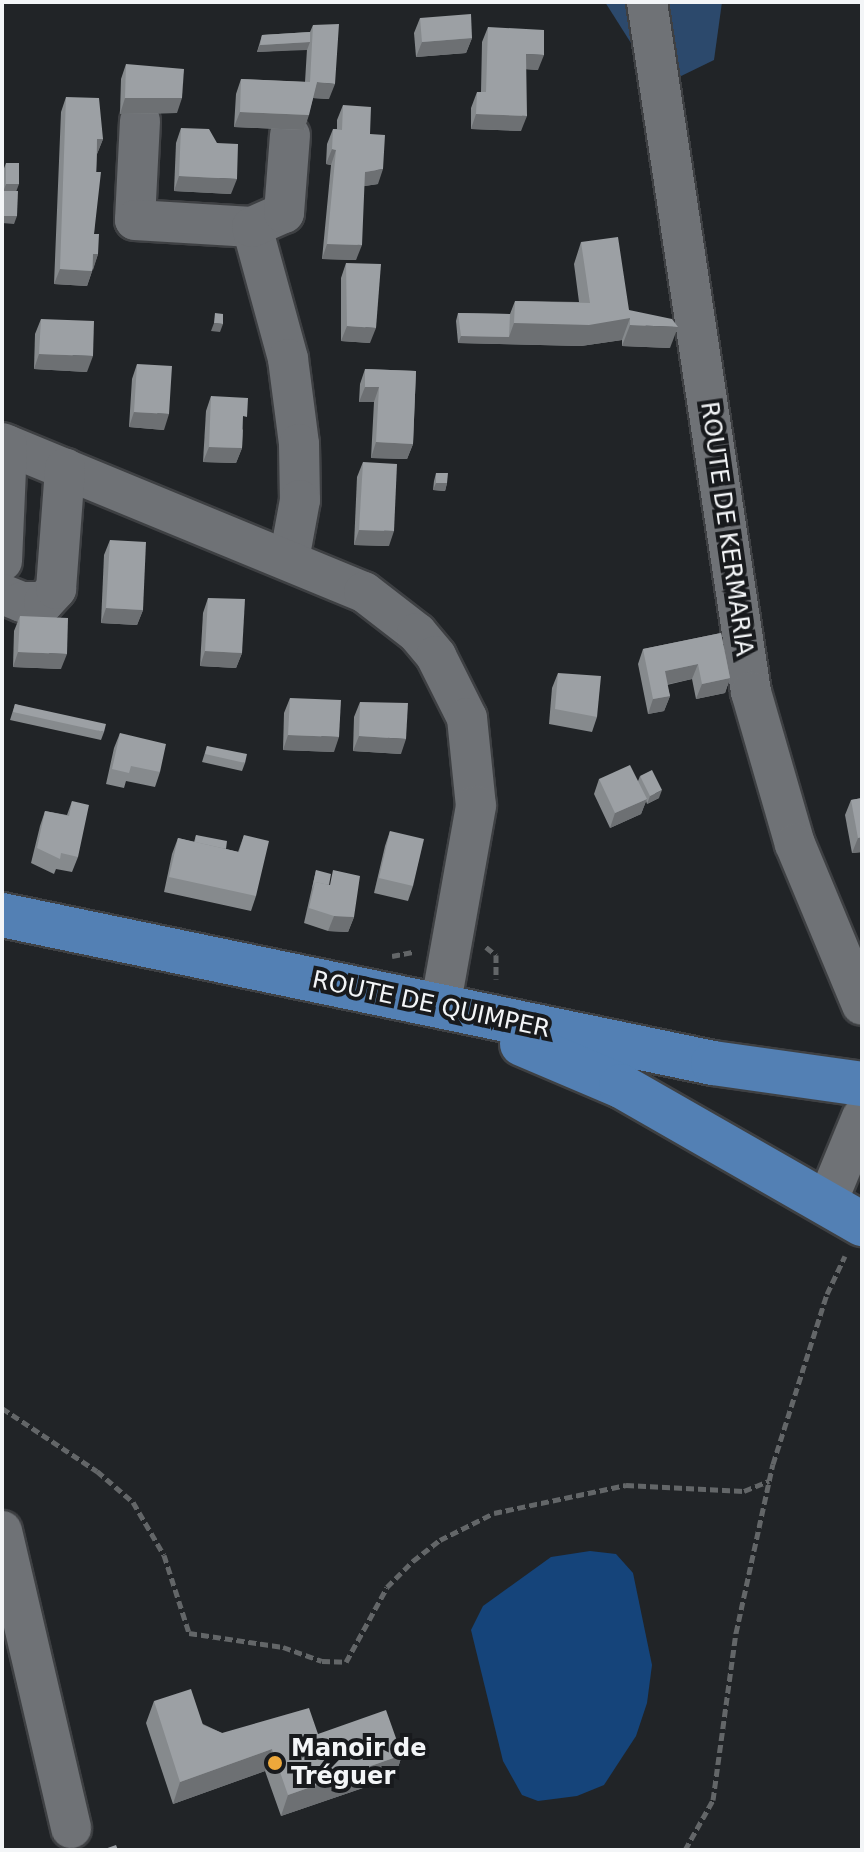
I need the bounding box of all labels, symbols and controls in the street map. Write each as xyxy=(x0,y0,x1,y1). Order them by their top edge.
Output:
street label: ROUTE DE KERMARIA xyxy=(694,400,758,658)
street label: ROUTE DE QUIMPER xyxy=(309,966,553,1044)
place label: Manoir de Tréguer xyxy=(291,1735,427,1791)
marker: Manoir de Tréguer xyxy=(266,1754,284,1772)

